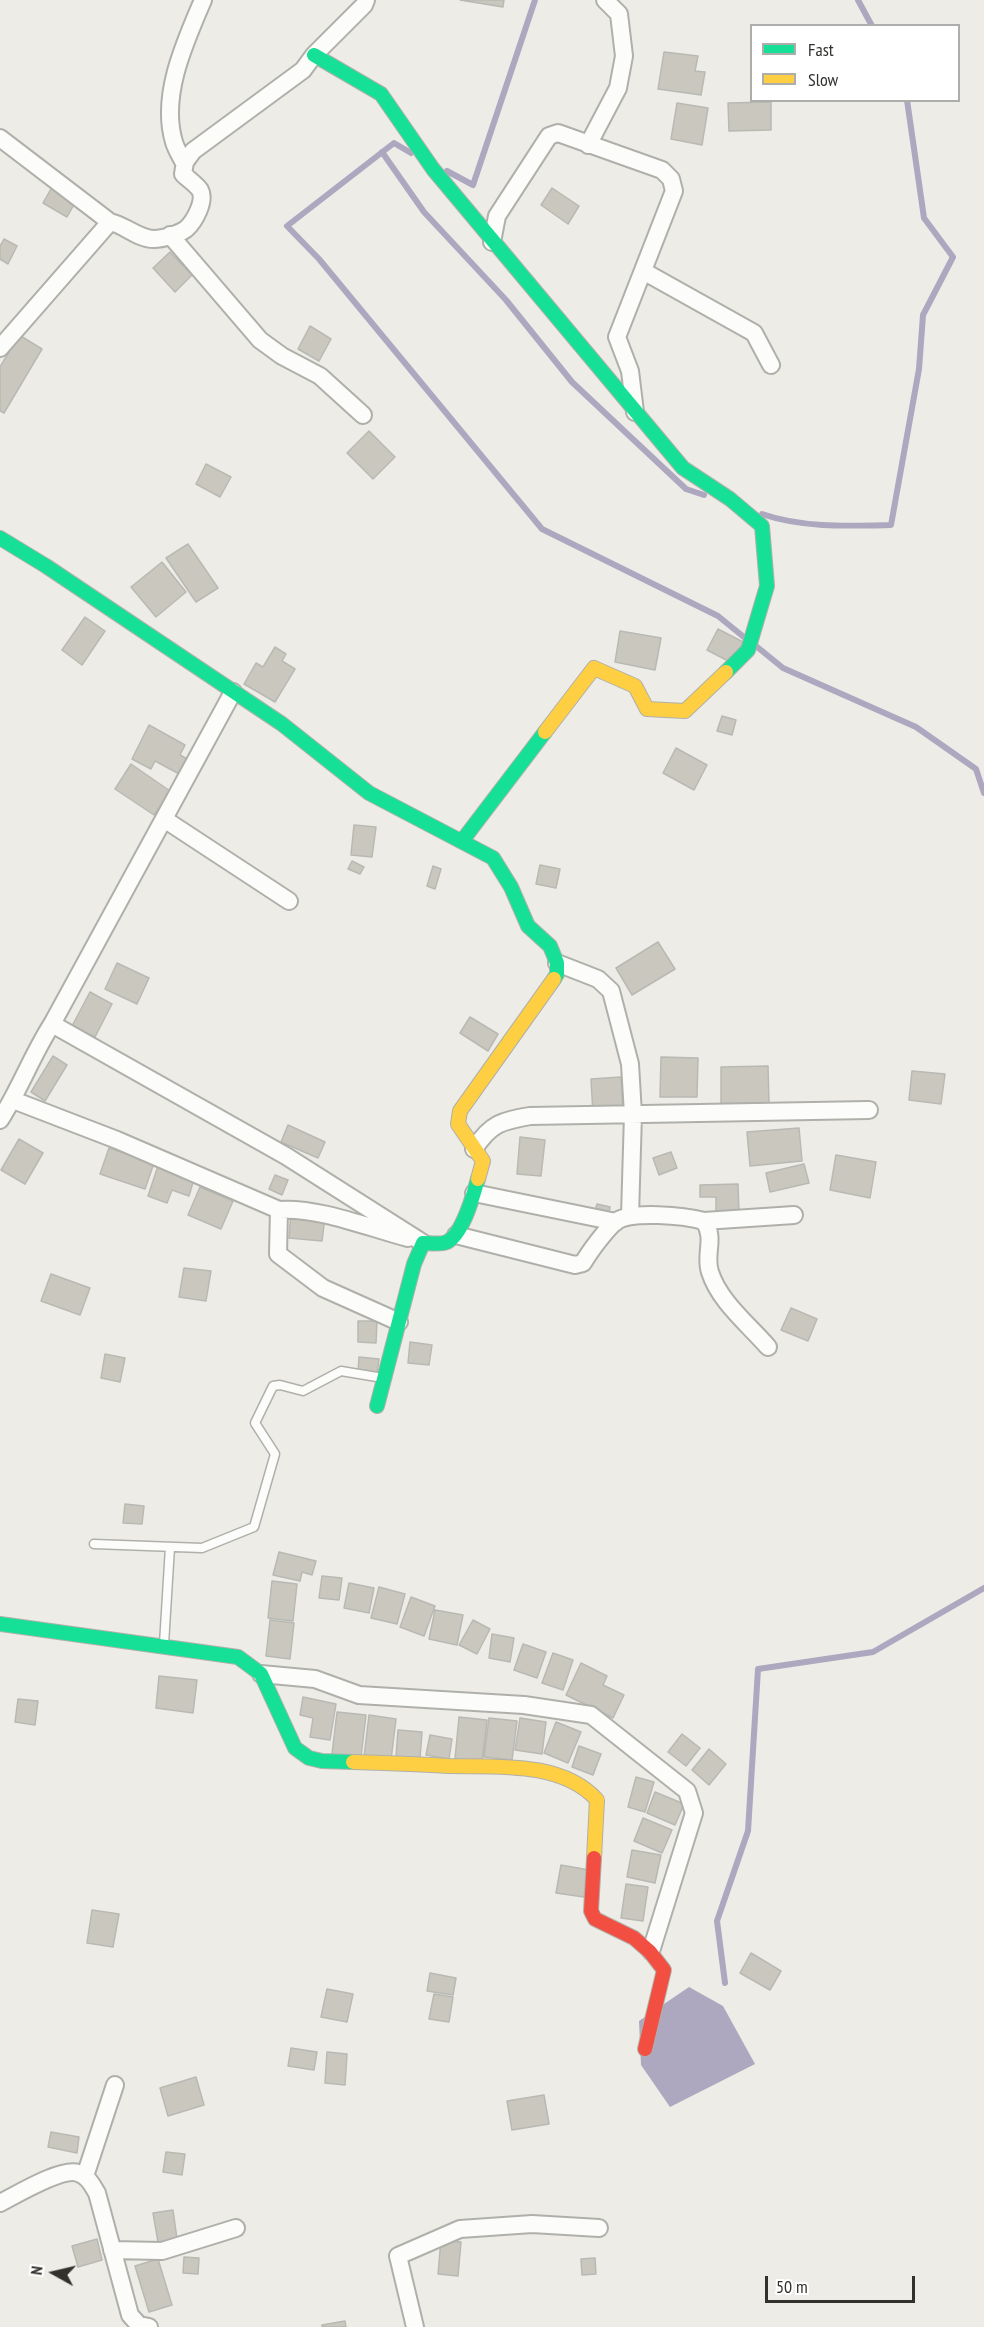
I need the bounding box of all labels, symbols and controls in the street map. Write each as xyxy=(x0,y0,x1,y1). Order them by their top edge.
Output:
legend xyxy=(750,24,960,102)
text: Fast xyxy=(808,38,834,61)
text: Slow xyxy=(808,68,838,91)
north arrow xyxy=(24,2243,84,2303)
scale bar xyxy=(768,2264,918,2302)
text: N xyxy=(26,2265,47,2276)
text: 50 m xyxy=(776,2275,808,2298)

